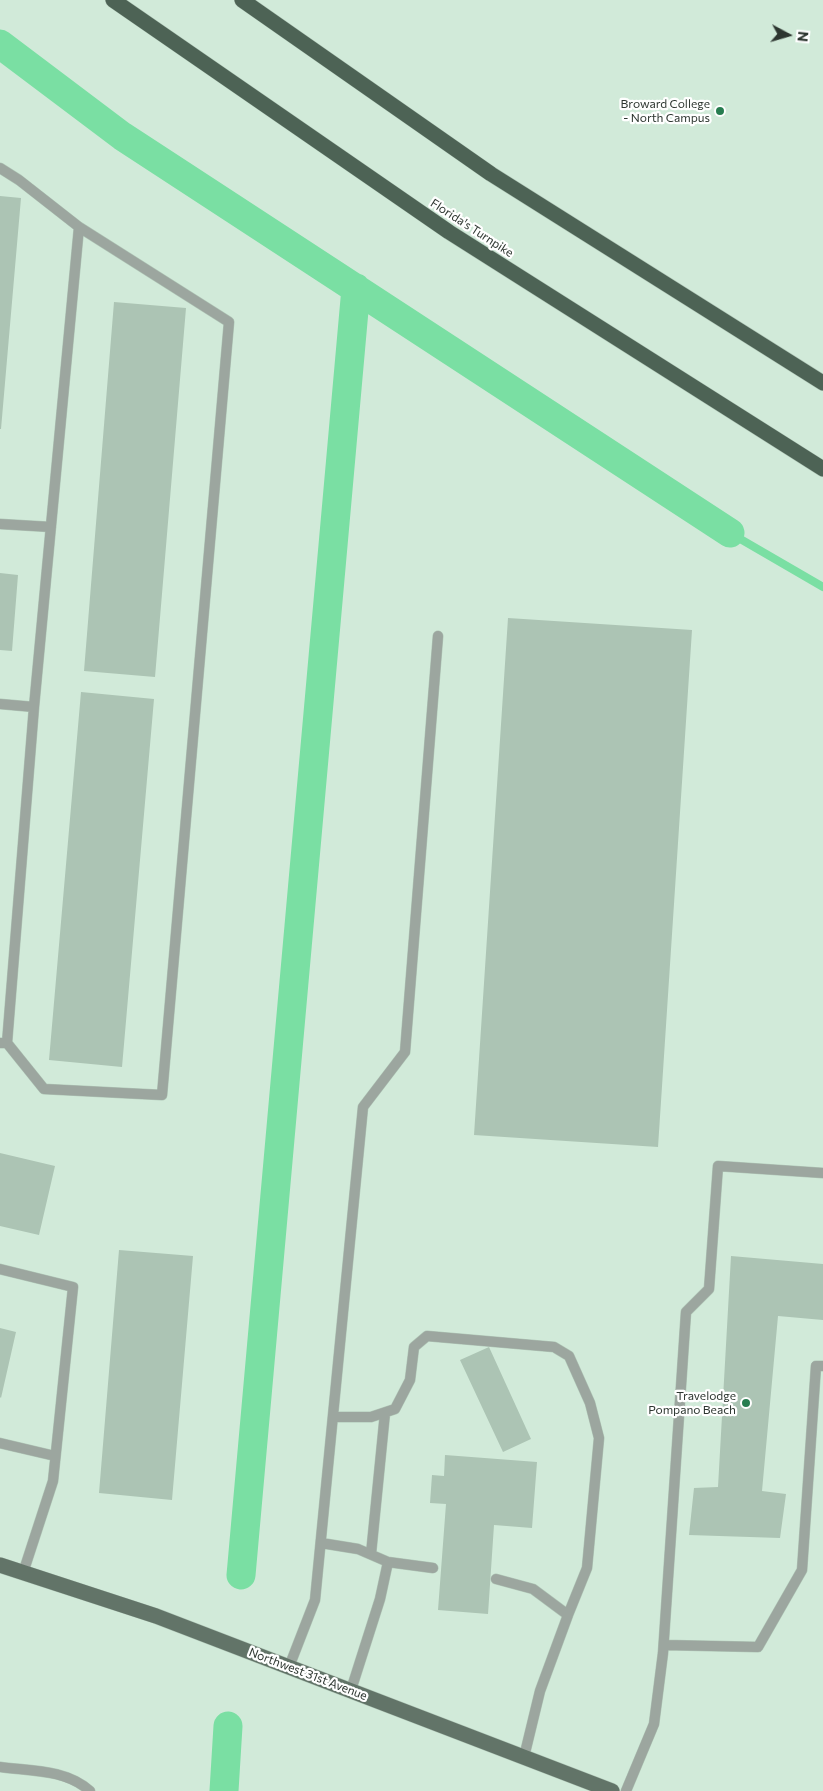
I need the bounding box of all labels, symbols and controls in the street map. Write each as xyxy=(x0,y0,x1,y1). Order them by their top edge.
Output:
north arrow xyxy=(763,10,813,60)
text: N xyxy=(794,31,812,43)
place label: Broward College - North Campus xyxy=(621,97,710,125)
marker: Broward College - North Campus xyxy=(714,105,726,117)
street label: Florida's Turnpike xyxy=(428,196,516,260)
place label: Travelodge Pompano Beach xyxy=(648,1389,736,1417)
marker: Travelodge Pompano Beach xyxy=(740,1397,752,1409)
street label: Northwest 31st Avenue xyxy=(247,1645,369,1703)

